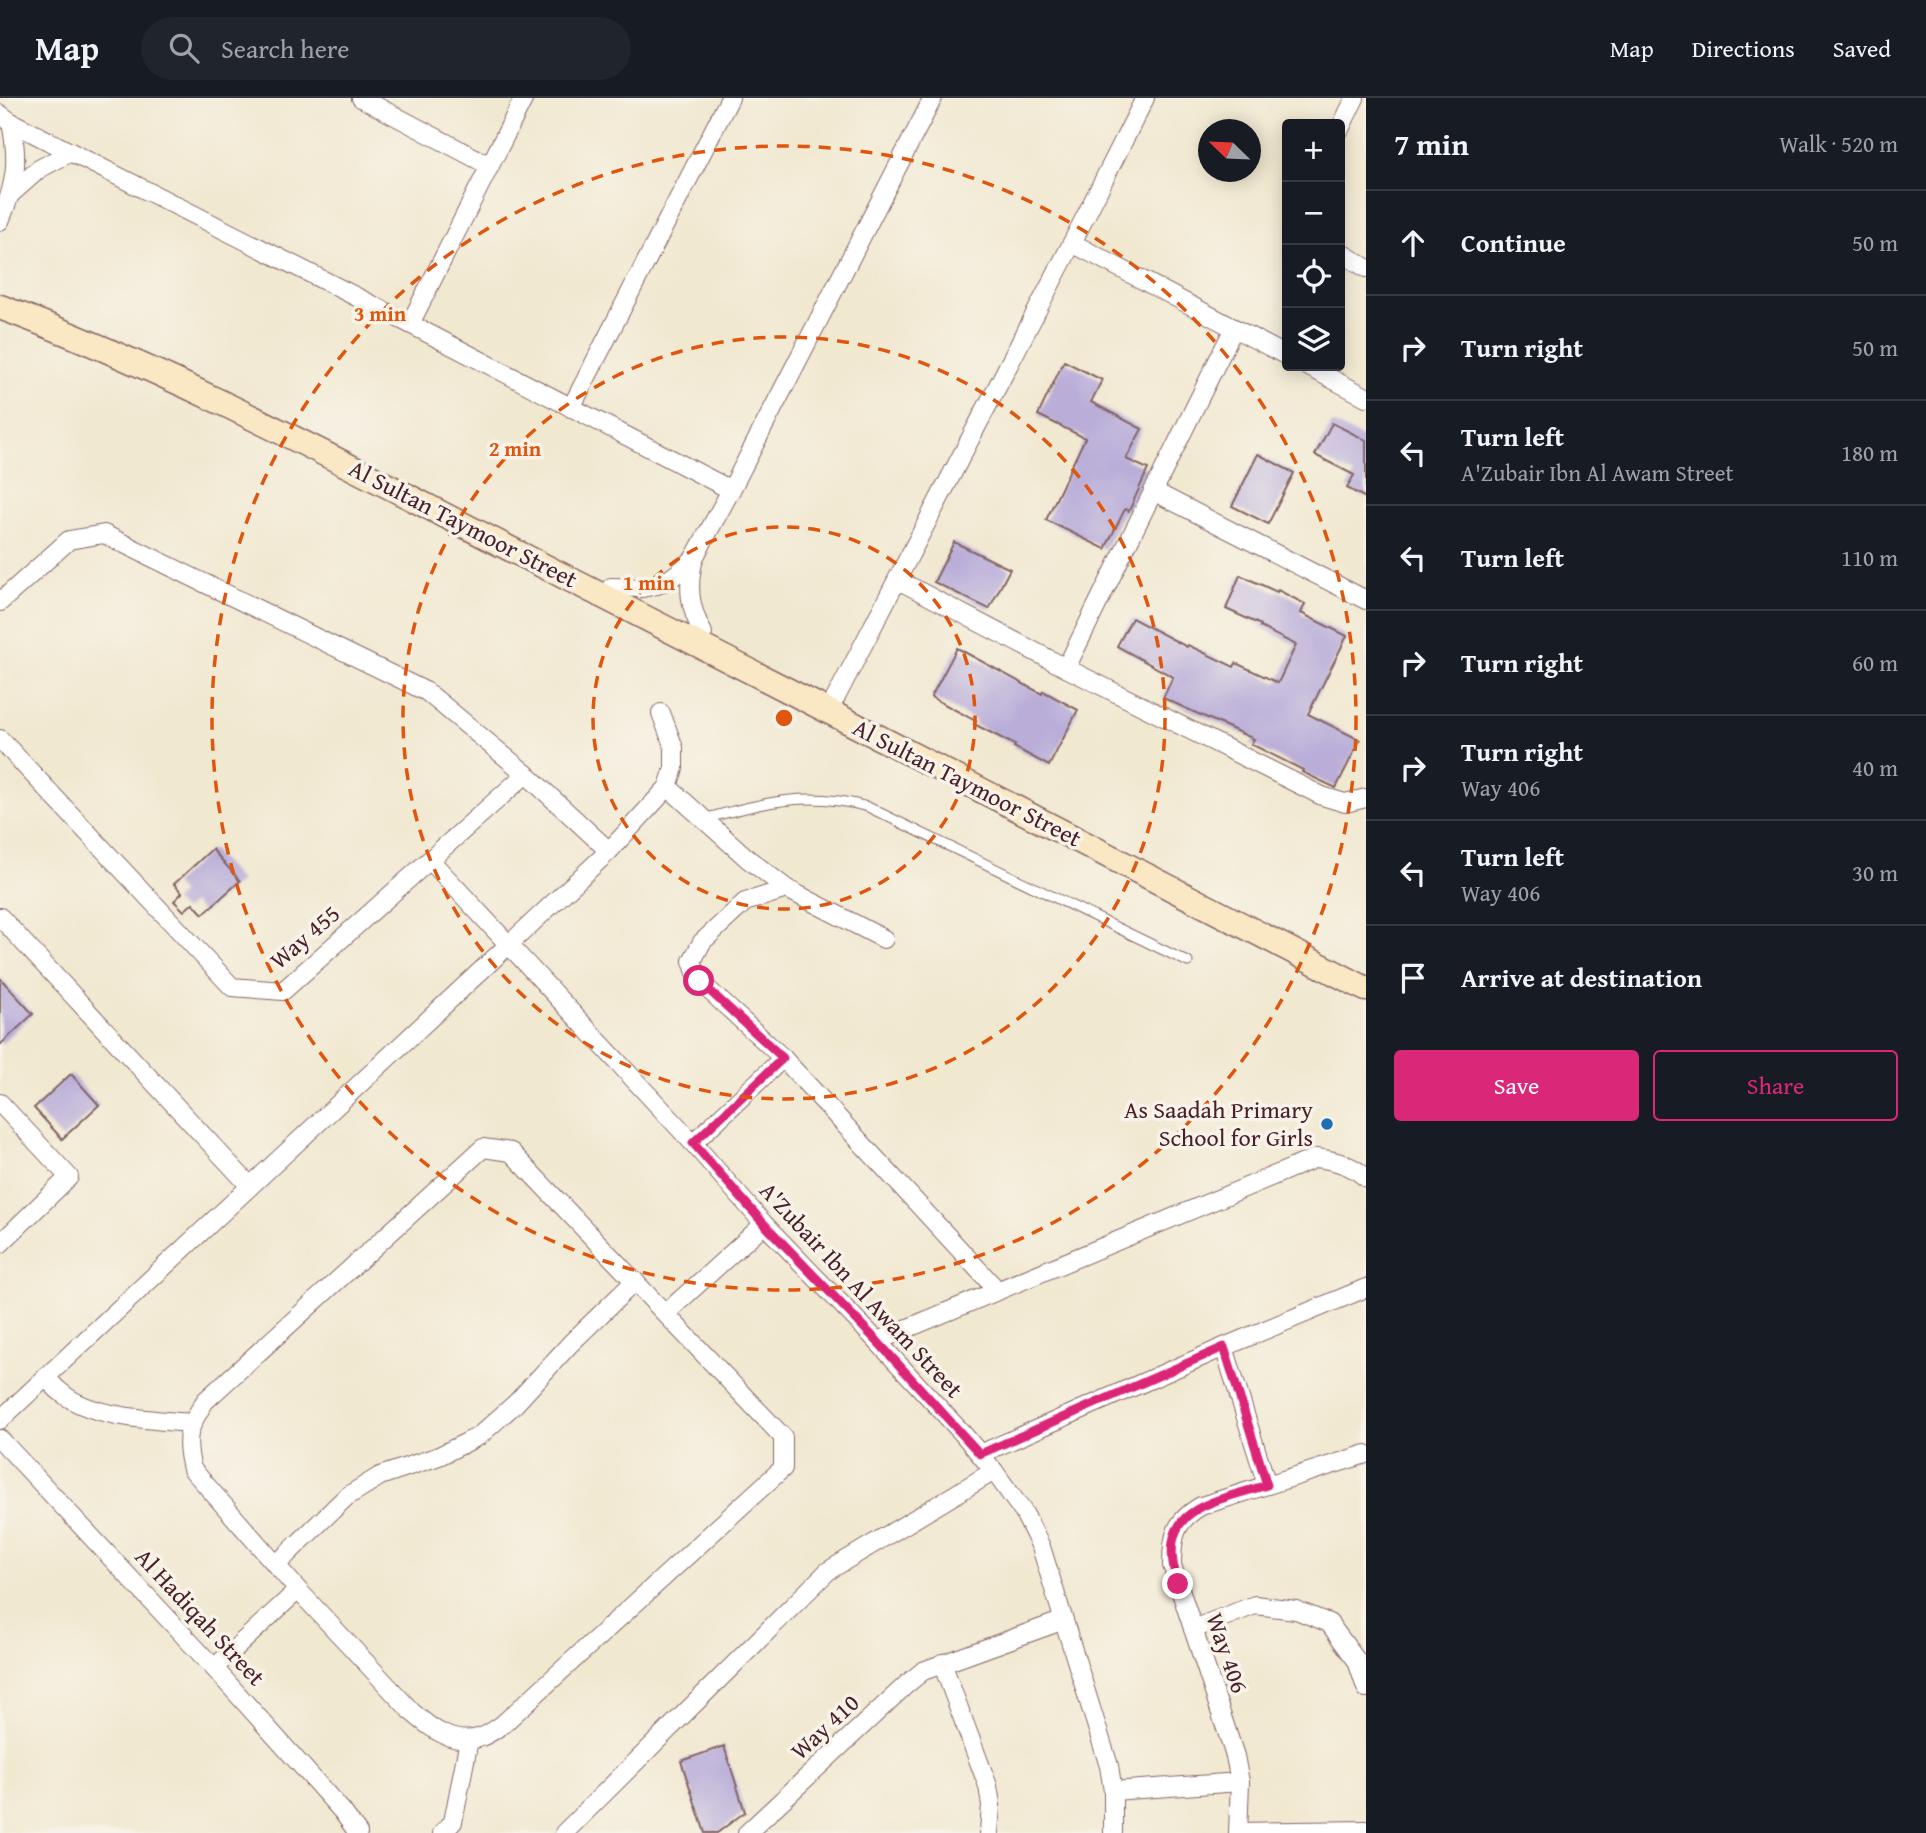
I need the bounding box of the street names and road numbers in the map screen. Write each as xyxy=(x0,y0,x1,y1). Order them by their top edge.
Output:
street label: Al Sultan Taymoor Street xyxy=(343,451,584,597)
street label: Al Sultan Taymoor Street xyxy=(847,710,1088,856)
street label: Way 455 xyxy=(262,896,347,977)
street label: A'Zubair Ibn Al Awam Street xyxy=(752,1174,972,1406)
street label: Al Hadiqah Street xyxy=(127,1540,274,1694)
street label: Way 406 xyxy=(1197,1608,1257,1698)
street label: Way 410 xyxy=(782,1686,867,1768)

